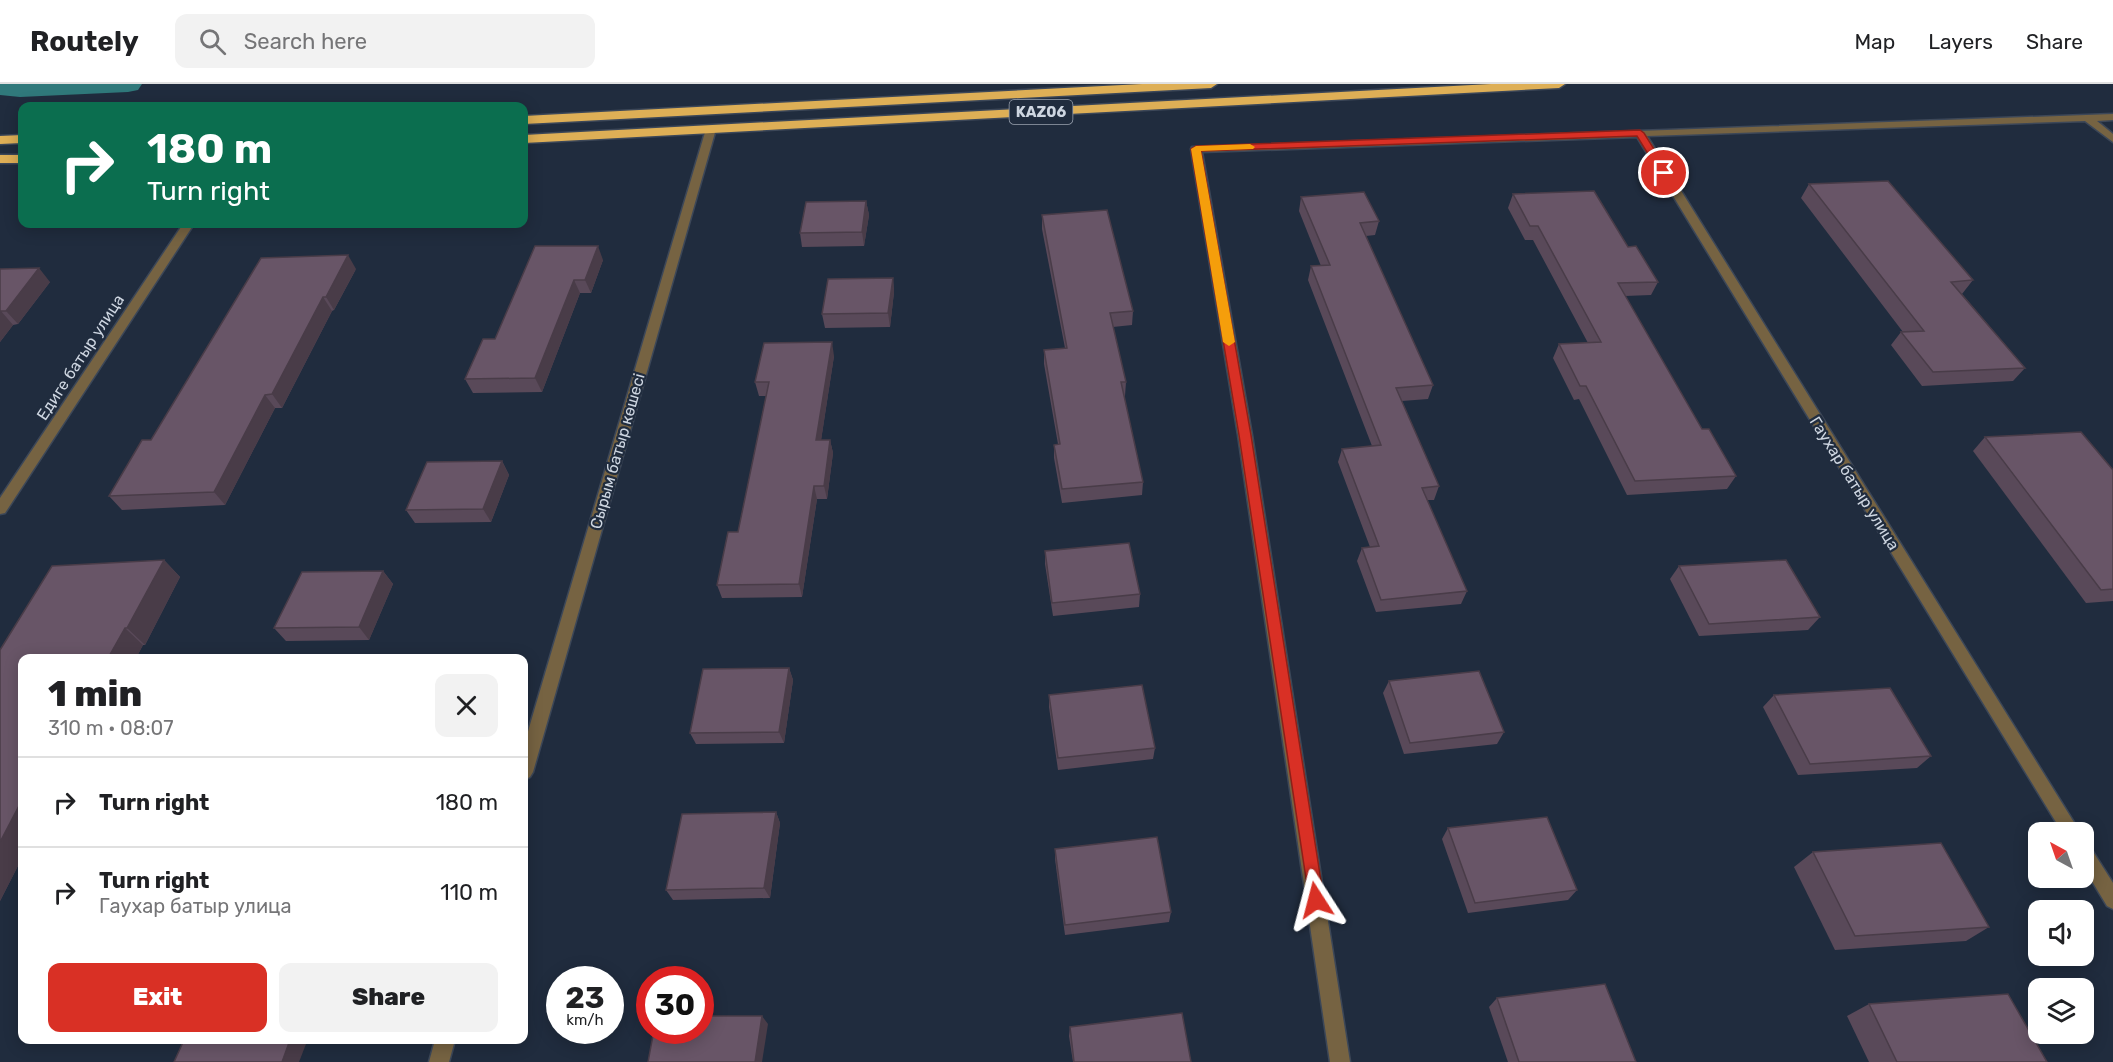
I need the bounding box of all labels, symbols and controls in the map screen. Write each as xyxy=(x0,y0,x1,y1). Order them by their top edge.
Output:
search box xyxy=(175,14,595,68)
text: Routely xyxy=(30,25,139,58)
icon: search xyxy=(196,25,229,58)
text: Search here xyxy=(244,28,367,55)
text: Map xyxy=(1854,29,1895,54)
text: Layers xyxy=(1928,29,1993,54)
text: Share xyxy=(2026,29,2083,54)
road number: KАZ06 xyxy=(1010,100,1072,124)
text: 180 m xyxy=(147,124,272,174)
icon: right xyxy=(48,126,126,204)
pin xyxy=(1638,147,1689,198)
icon: arrive xyxy=(1647,156,1680,189)
text: Turn right xyxy=(147,175,270,207)
street label: Едиге батыр улица xyxy=(33,291,128,424)
street label: Сырым батыр көшесі xyxy=(586,371,649,531)
street label: Гаухар батыр улица xyxy=(1806,413,1903,554)
text: 1 min xyxy=(48,672,142,715)
button: close xyxy=(435,674,498,737)
text: 310 m · 08:07 xyxy=(48,716,174,740)
icon: right xyxy=(48,786,81,819)
text: Turn right xyxy=(99,789,209,816)
text: 180 m xyxy=(436,789,498,816)
north arrow xyxy=(2028,822,2094,888)
map controls xyxy=(2028,822,2094,1044)
text: Turn right xyxy=(99,867,209,894)
position arrow xyxy=(1284,868,1348,932)
icon: right xyxy=(48,876,81,909)
text: 110 m xyxy=(440,879,498,906)
text: Гаухар батыр улица xyxy=(99,894,292,918)
button: sound xyxy=(2028,900,2094,966)
button: Exit xyxy=(48,963,267,1032)
button: Share xyxy=(279,963,498,1032)
speed limit sign: 30 xyxy=(636,966,714,1044)
button: layers xyxy=(2028,978,2094,1044)
text: 23 xyxy=(565,980,605,1016)
text: km/h xyxy=(566,1011,604,1029)

